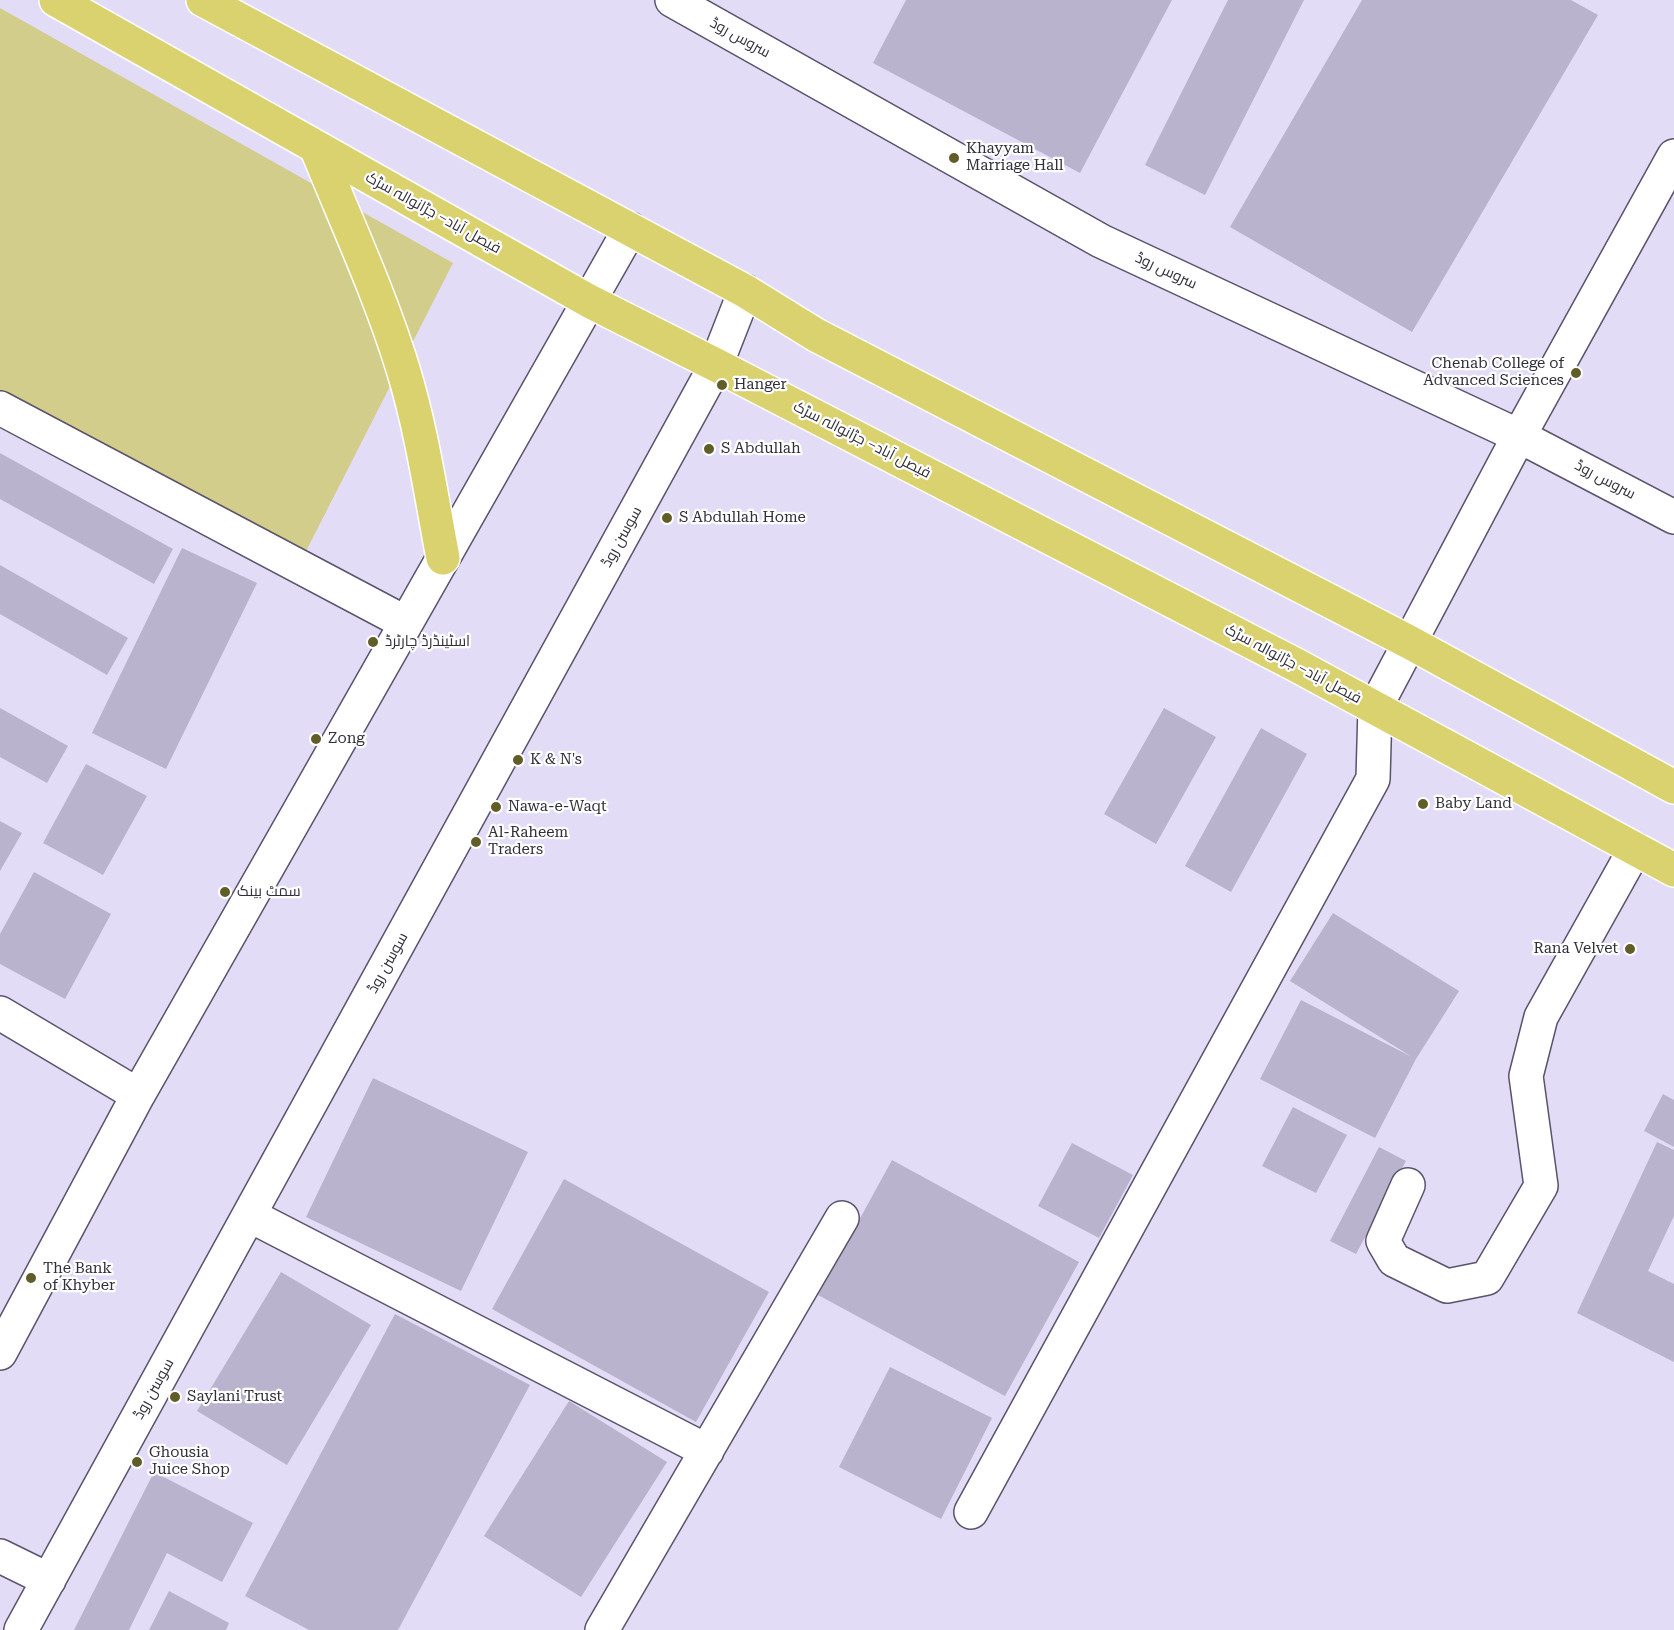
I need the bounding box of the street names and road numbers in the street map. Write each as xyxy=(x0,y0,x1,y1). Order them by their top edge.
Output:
street label: سروس روڈ xyxy=(707,14,773,62)
street label: فیصل آباد– جڑانوالہ سڑک xyxy=(362,168,504,258)
street label: سروس روڈ xyxy=(1132,249,1200,293)
street label: فیصل آباد– جڑانوالہ سڑک xyxy=(790,397,934,483)
street label: سروس روڈ xyxy=(1572,457,1638,503)
street label: سوسن روڈ xyxy=(598,503,646,571)
street label: فیصل آباد– جڑانوالہ سڑک xyxy=(1222,620,1364,708)
street label: سوسن روڈ xyxy=(364,929,412,997)
street label: سوسن روڈ xyxy=(130,1355,178,1423)

